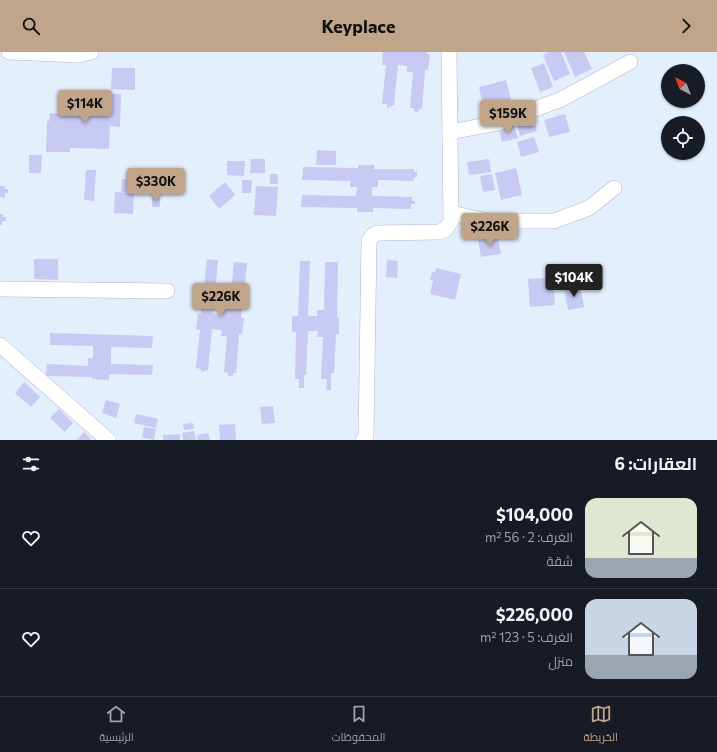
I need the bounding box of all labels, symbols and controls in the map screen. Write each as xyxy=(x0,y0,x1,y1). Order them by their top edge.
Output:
icon: search xyxy=(20,15,42,37)
text: Keyplace xyxy=(321,15,396,37)
icon: forward xyxy=(675,15,697,37)
north arrow xyxy=(661,64,705,108)
map controls xyxy=(661,64,705,160)
pin: $114K xyxy=(57,90,113,124)
text: $114K xyxy=(67,95,103,111)
pin: $159K xyxy=(480,100,536,134)
text: $159K xyxy=(489,105,527,121)
button: locate xyxy=(661,116,705,160)
pin: $330K xyxy=(128,168,184,202)
text: $330K xyxy=(136,173,176,189)
pin: $226K xyxy=(462,213,518,247)
text: $226K xyxy=(470,218,510,234)
pin: $104K xyxy=(546,264,602,298)
text: $104K xyxy=(554,269,594,285)
pin: $226K xyxy=(193,283,249,317)
text: $226K xyxy=(201,288,241,304)
icon: filters xyxy=(20,453,42,475)
text: العقارات: 6 xyxy=(615,453,697,474)
text: $104,000 xyxy=(496,504,573,525)
icon: home xyxy=(617,514,665,562)
icon: heart xyxy=(20,527,42,549)
text: الغرف: 2 · 56 m² xyxy=(485,529,573,545)
text: شقة xyxy=(546,553,573,569)
text: $226,000 xyxy=(496,604,573,625)
icon: home xyxy=(617,615,665,663)
icon: heart xyxy=(20,628,42,650)
text: الغرف: 5 · 123 m² xyxy=(480,629,573,645)
text: منزل xyxy=(548,653,573,669)
tab: الرئيسية xyxy=(99,703,134,747)
tab: المحفوظات xyxy=(332,703,385,747)
tab: الخريطة xyxy=(584,703,618,747)

